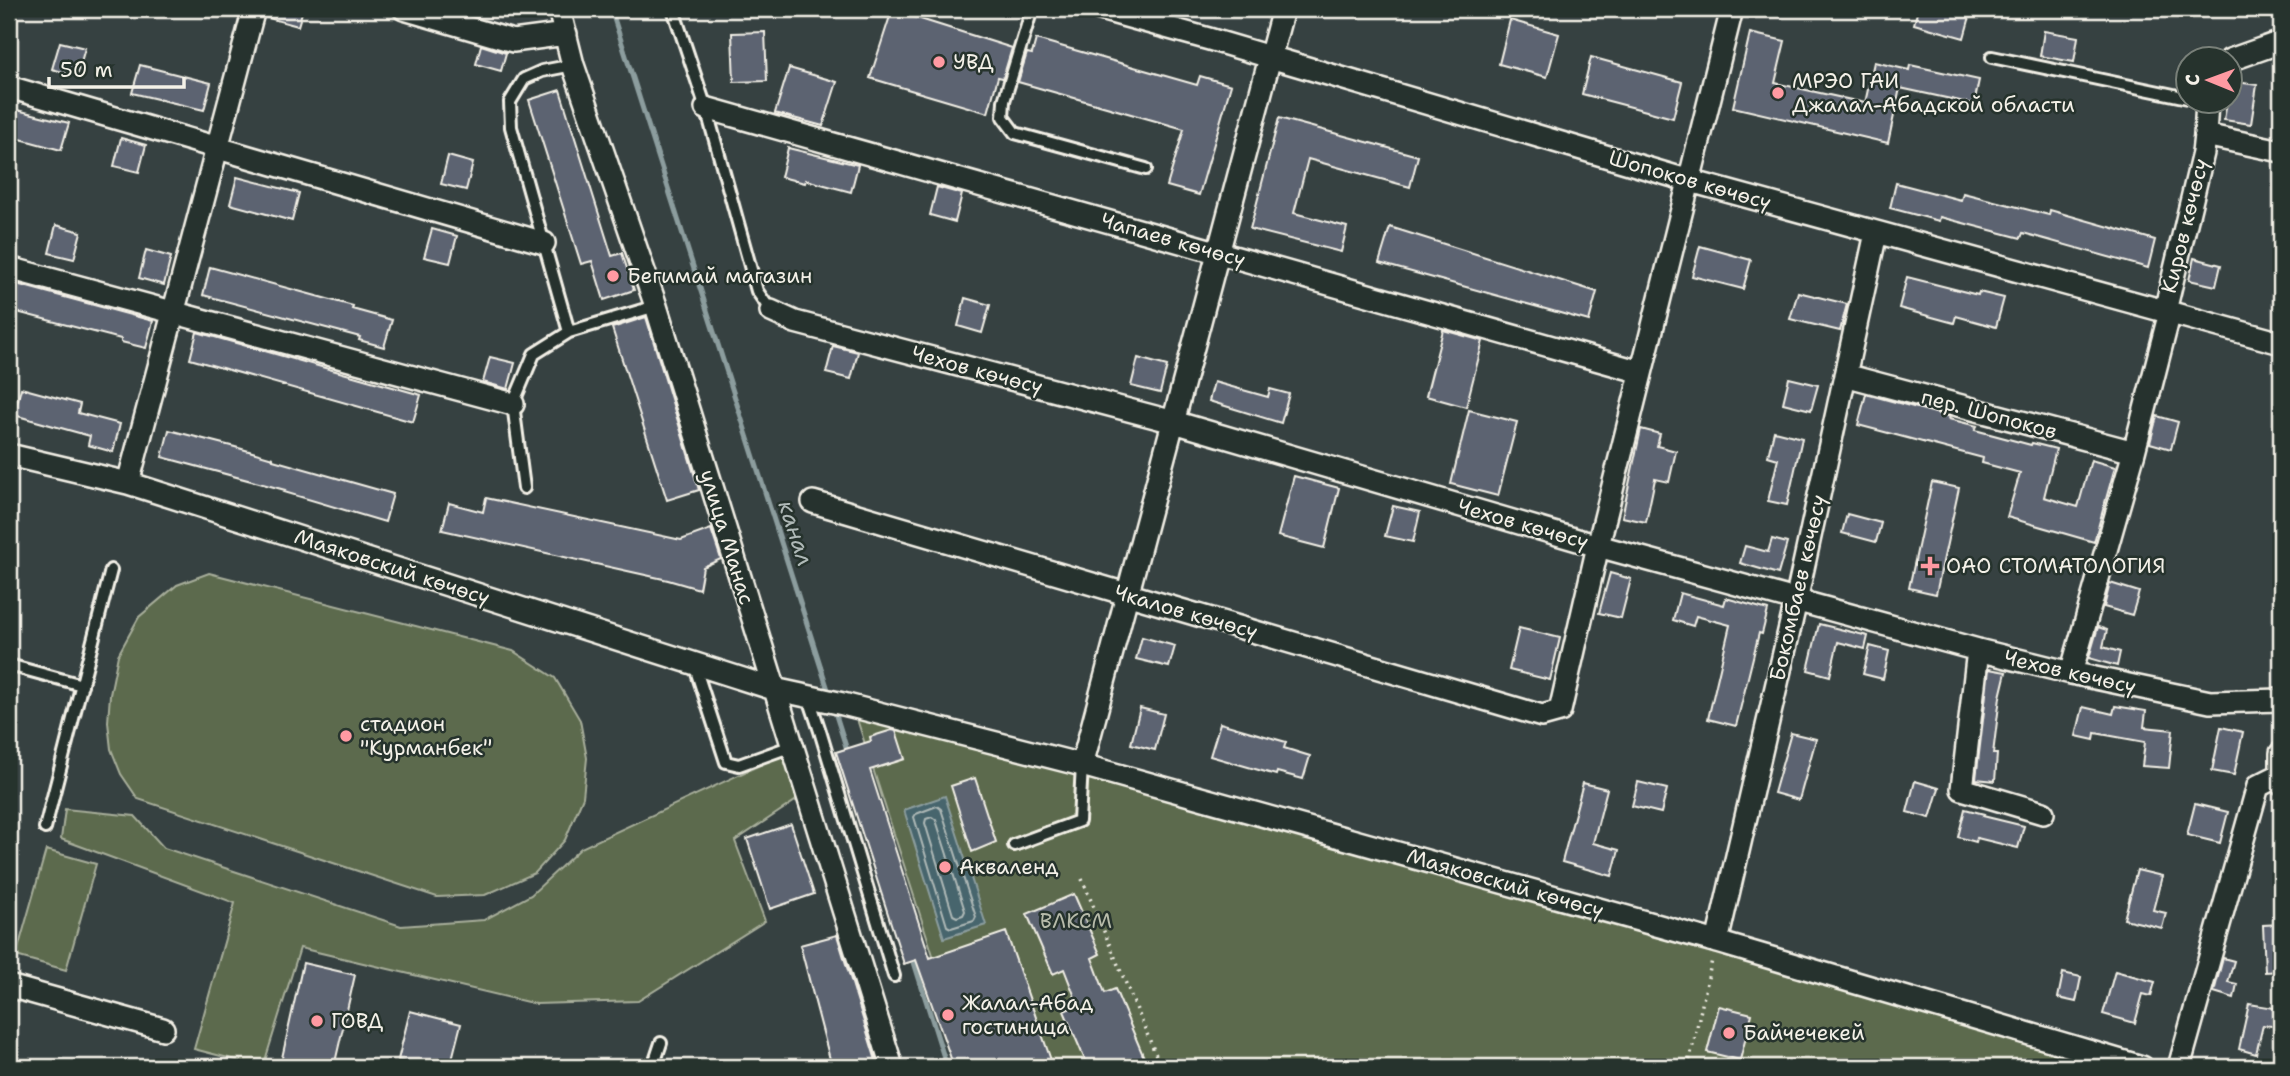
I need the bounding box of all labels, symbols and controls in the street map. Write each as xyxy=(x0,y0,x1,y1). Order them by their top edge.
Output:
scale bar xyxy=(49,46,184,90)
north arrow xyxy=(2174,46,2244,116)
place label: УВД xyxy=(953,48,994,76)
marker: УВД xyxy=(931,54,947,70)
text: 50 m xyxy=(60,56,113,84)
place label: МРЭО ГАИ Джалал-Абадской области xyxy=(1792,67,2075,119)
text: С xyxy=(2180,74,2205,86)
marker: МРЭО ГАИ Джалал-Абадской области xyxy=(1770,85,1786,101)
street label: Шопоков көчөсү xyxy=(1606,143,1774,217)
street label: Киров көчөсү xyxy=(2155,156,2215,296)
street label: Чапаев көчөсү xyxy=(1097,206,1249,274)
place label: Бегимай магазин xyxy=(627,262,812,290)
marker: Бегимай магазин xyxy=(605,268,621,284)
street label: Чехов көчөсү xyxy=(908,339,1046,401)
street label: пер. Шопоков xyxy=(1918,382,2060,446)
street label: улица Манас xyxy=(693,466,761,608)
street label: Чехов көчөсү xyxy=(1454,492,1592,556)
street label: Бокомбаев көчөсү xyxy=(1763,492,1833,684)
water label: канал xyxy=(771,497,821,569)
street label: Маяковский көчөсү xyxy=(291,522,493,612)
place label: ОАО СТОМАТОЛОГИЯ xyxy=(1946,552,2165,580)
marker: ОАО СТОМАТОЛОГИЯ xyxy=(1920,556,1940,576)
street label: Чкалов көчөсү xyxy=(1111,578,1261,646)
street label: Чехов көчөсү xyxy=(2001,643,2139,701)
place label: стадион "Курманбек" xyxy=(360,710,492,762)
marker: стадион "Курманбек" xyxy=(338,728,354,744)
street label: Маяковский көчөсү xyxy=(1403,841,1607,925)
place label: Акваленд xyxy=(959,853,1059,881)
marker: Акваленд xyxy=(937,859,953,875)
park label: ВЛКСМ xyxy=(1040,907,1112,935)
place label: Жалал-Абад гостиница xyxy=(962,989,1093,1041)
place label: ГОВД xyxy=(331,1007,383,1035)
marker: Жалал-Абад гостиница xyxy=(940,1007,956,1023)
marker: ГОВД xyxy=(309,1013,325,1029)
place label: Байчечекей xyxy=(1743,1019,1865,1047)
marker: Байчечекей xyxy=(1721,1025,1737,1041)

